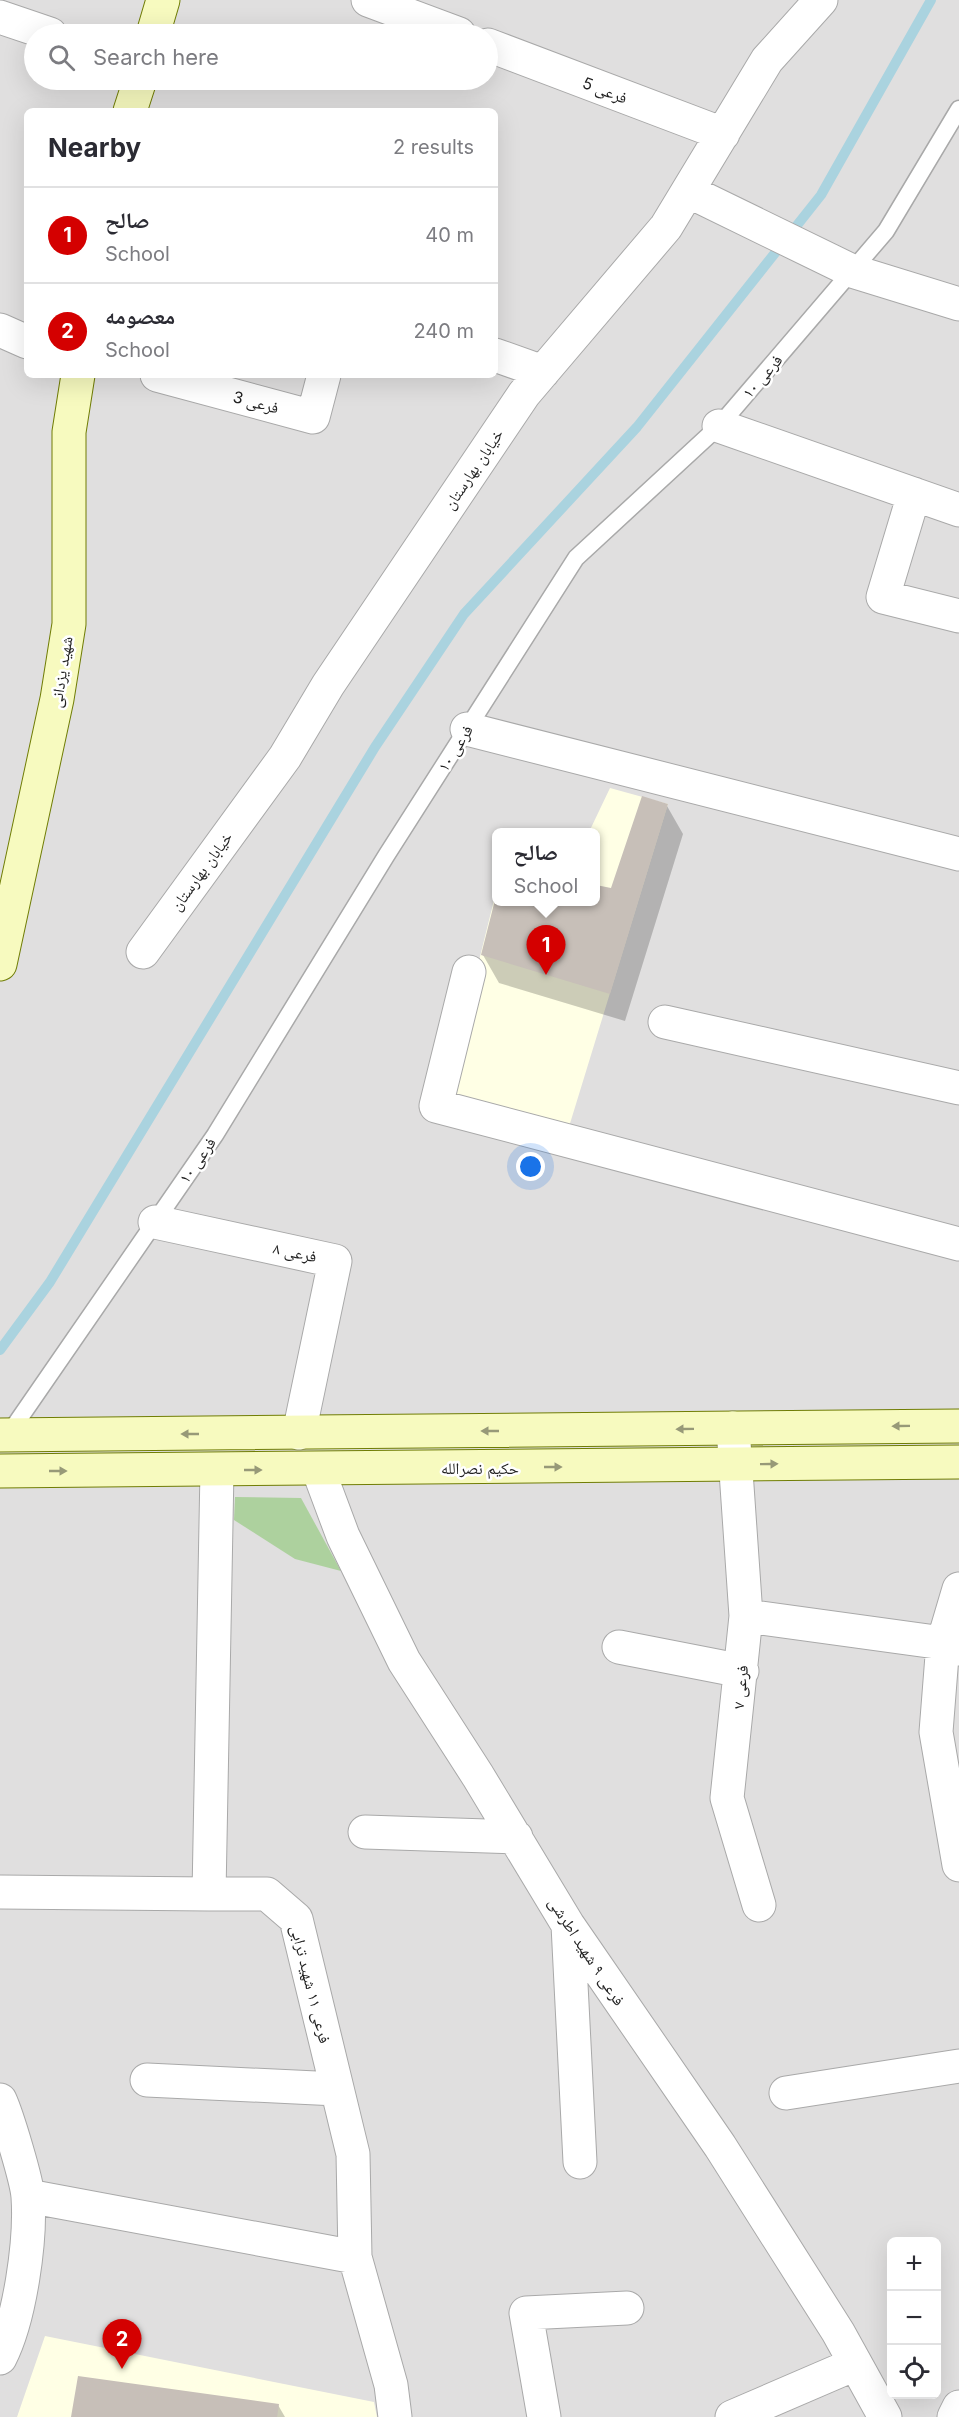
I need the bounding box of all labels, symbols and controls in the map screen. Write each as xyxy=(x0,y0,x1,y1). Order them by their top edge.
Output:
search box xyxy=(24,24,498,90)
icon: search xyxy=(45,41,78,74)
text: Search here xyxy=(93,44,219,70)
street label: فرعی 5 xyxy=(579,72,630,109)
text: Nearby xyxy=(48,132,141,163)
text: 2 results xyxy=(393,135,474,159)
text: صالح xyxy=(105,207,150,233)
text: 1 xyxy=(63,223,72,247)
text: 40 m xyxy=(425,223,474,247)
text: School xyxy=(105,242,170,266)
text: معصومه xyxy=(105,303,175,329)
text: 2 xyxy=(61,319,74,343)
text: 240 m xyxy=(413,319,474,343)
text: School xyxy=(105,338,170,362)
street label: فرعی ۱۰ xyxy=(738,350,787,403)
street label: فرعی 3 xyxy=(231,386,281,419)
street label: خیابان بهارستان xyxy=(439,425,508,514)
street label: شهید یزدانی xyxy=(45,635,78,709)
street label: فرعی ۱۰ xyxy=(433,721,478,776)
street label: خیابان بهارستان xyxy=(166,828,237,915)
popup xyxy=(492,828,600,906)
text: صالح xyxy=(514,839,558,865)
text: School xyxy=(514,874,578,898)
pin: 1 xyxy=(526,926,566,975)
street label: فرعی ۱۰ xyxy=(174,1133,221,1187)
your location xyxy=(516,1152,545,1181)
street label: فرعی ۸ xyxy=(271,1238,319,1267)
one-way arrow xyxy=(891,1421,910,1431)
one-way arrow xyxy=(675,1424,694,1434)
one-way arrow xyxy=(480,1426,499,1436)
one-way arrow xyxy=(180,1429,199,1439)
street label: حکیم نصرالله xyxy=(441,1458,519,1479)
one-way arrow xyxy=(760,1459,779,1469)
one-way arrow xyxy=(544,1462,563,1472)
one-way arrow xyxy=(244,1465,263,1475)
one-way arrow xyxy=(49,1466,68,1476)
street label: فرعی ۷ xyxy=(728,1664,753,1710)
street label: فرعی ۹ شهید اطرشی xyxy=(544,1893,630,2010)
street label: فرعی ۱۱ شهید ترابی xyxy=(286,1923,335,2045)
map controls xyxy=(887,2237,941,2399)
button: + xyxy=(887,2237,941,2291)
button: − xyxy=(887,2291,941,2345)
pin: 2 xyxy=(102,2320,142,2369)
button: locate xyxy=(887,2345,941,2399)

